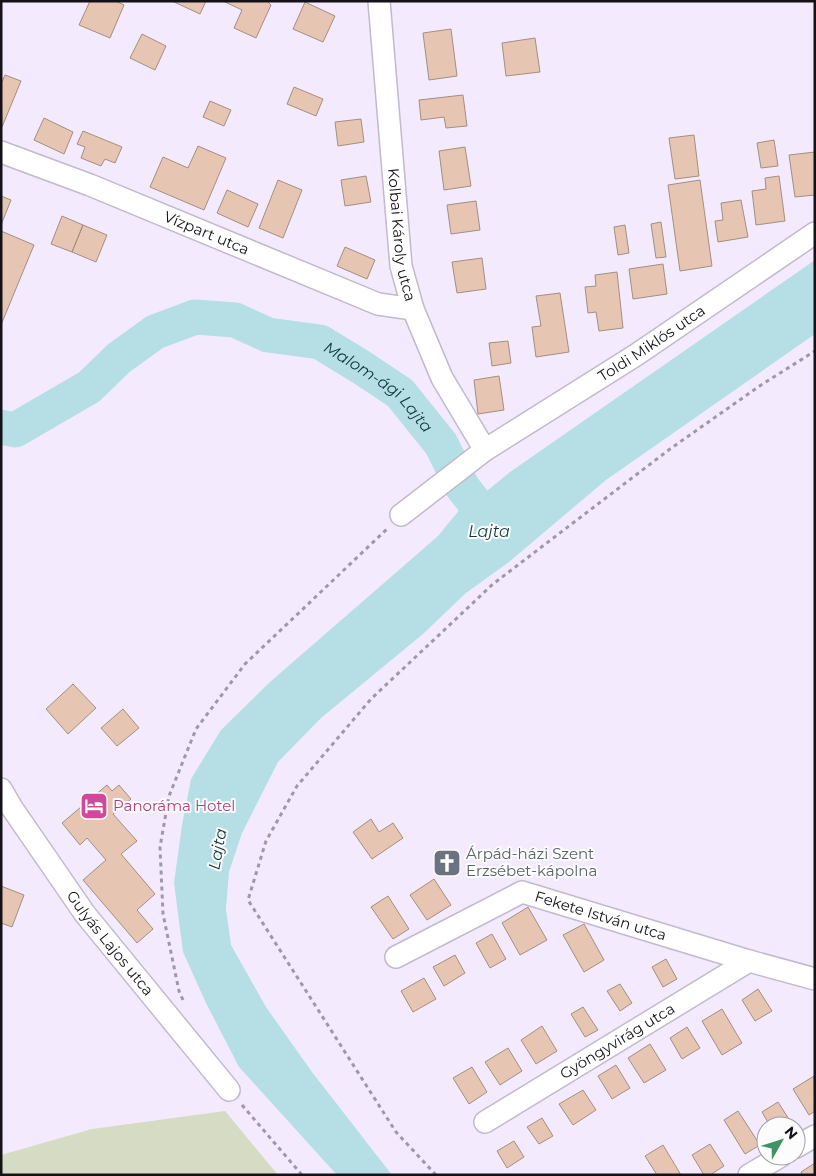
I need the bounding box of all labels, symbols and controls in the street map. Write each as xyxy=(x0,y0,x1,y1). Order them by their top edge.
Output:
street label: Kolbai Károly utca xyxy=(384,167,420,303)
street label: Vízpart utca xyxy=(161,207,252,259)
street label: Toldi Miklós utca xyxy=(594,301,709,385)
water label: Malom-ági Lajta xyxy=(320,338,437,436)
water label: Lajta xyxy=(468,522,510,541)
hotel icon: Panoráma Hotel xyxy=(79,791,109,821)
place label: Panoráma Hotel xyxy=(113,796,235,815)
water label: Lajta xyxy=(205,827,230,871)
place label: Árpád-házi Szent Erzsébet-kápolna xyxy=(466,844,597,880)
church icon: Árpád-házi Szent Erzsébet-kápolna xyxy=(432,848,462,878)
street label: Fekete István utca xyxy=(533,886,669,944)
street label: Gulyás Lajos utca xyxy=(63,887,158,999)
street label: Gyöngyvirág utca xyxy=(556,999,678,1083)
north arrow xyxy=(756,1116,806,1166)
text: N xyxy=(781,1123,802,1143)

